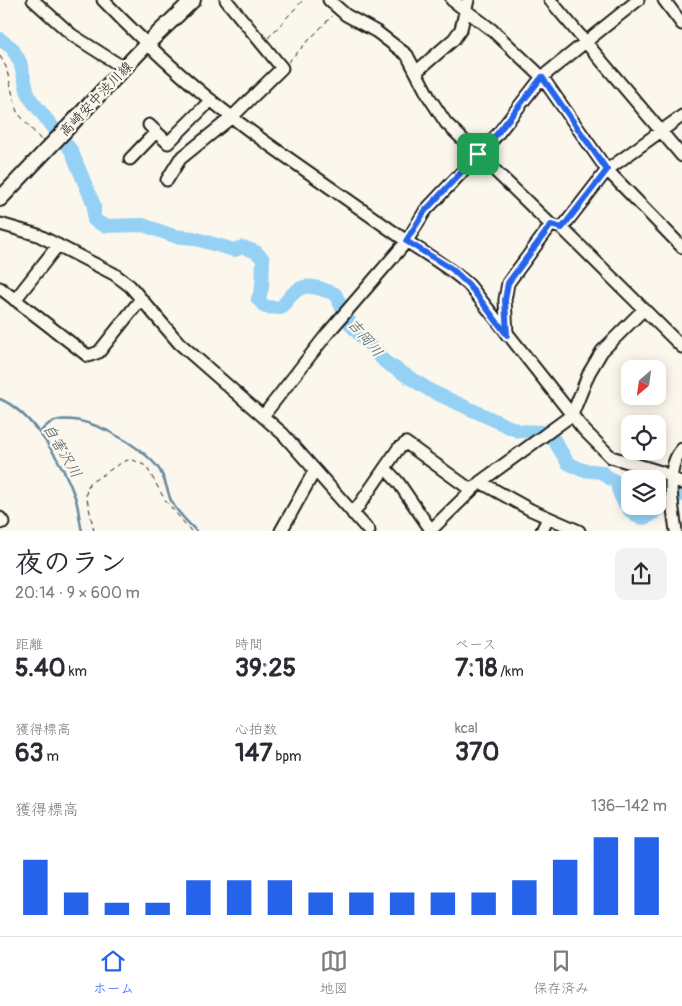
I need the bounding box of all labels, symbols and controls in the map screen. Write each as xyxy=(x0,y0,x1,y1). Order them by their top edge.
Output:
street label: 高崎安中渋川線 xyxy=(56,58,136,140)
pin xyxy=(457,133,499,175)
icon: arrive xyxy=(464,140,492,168)
water label: 吉岡川 xyxy=(343,315,387,361)
north arrow xyxy=(621,360,666,405)
map controls xyxy=(621,360,666,515)
button: locate xyxy=(621,415,666,460)
water label: 自害沢川 xyxy=(38,420,86,482)
button: layers xyxy=(621,470,666,515)
text: 夜のラン xyxy=(15,546,127,581)
button: share xyxy=(615,548,667,600)
text: 20:14 · 9 × 600 m xyxy=(15,583,140,603)
text: 距離 xyxy=(15,636,43,653)
text: 時間 xyxy=(235,636,263,653)
text: ペース xyxy=(455,636,496,653)
text: 5.40 xyxy=(15,653,66,684)
text: 39:25 xyxy=(235,653,296,684)
text: 7:18 xyxy=(455,653,497,684)
text: km xyxy=(66,663,87,680)
text: /km xyxy=(497,663,524,680)
text: kcal xyxy=(455,720,478,737)
text: 獲得標高 xyxy=(15,721,71,738)
text: 心拍数 xyxy=(235,721,277,738)
text: 370 xyxy=(455,737,499,768)
text: 63 xyxy=(15,738,44,769)
text: 147 xyxy=(235,738,273,769)
text: m xyxy=(44,748,59,765)
text: bpm xyxy=(273,748,301,765)
text: 136–142 m xyxy=(591,796,667,816)
text: 獲得標高 xyxy=(15,800,79,820)
tab: ホーム xyxy=(93,947,134,997)
tab: 地図 xyxy=(320,947,348,997)
tab: 保存済み xyxy=(533,947,589,997)

